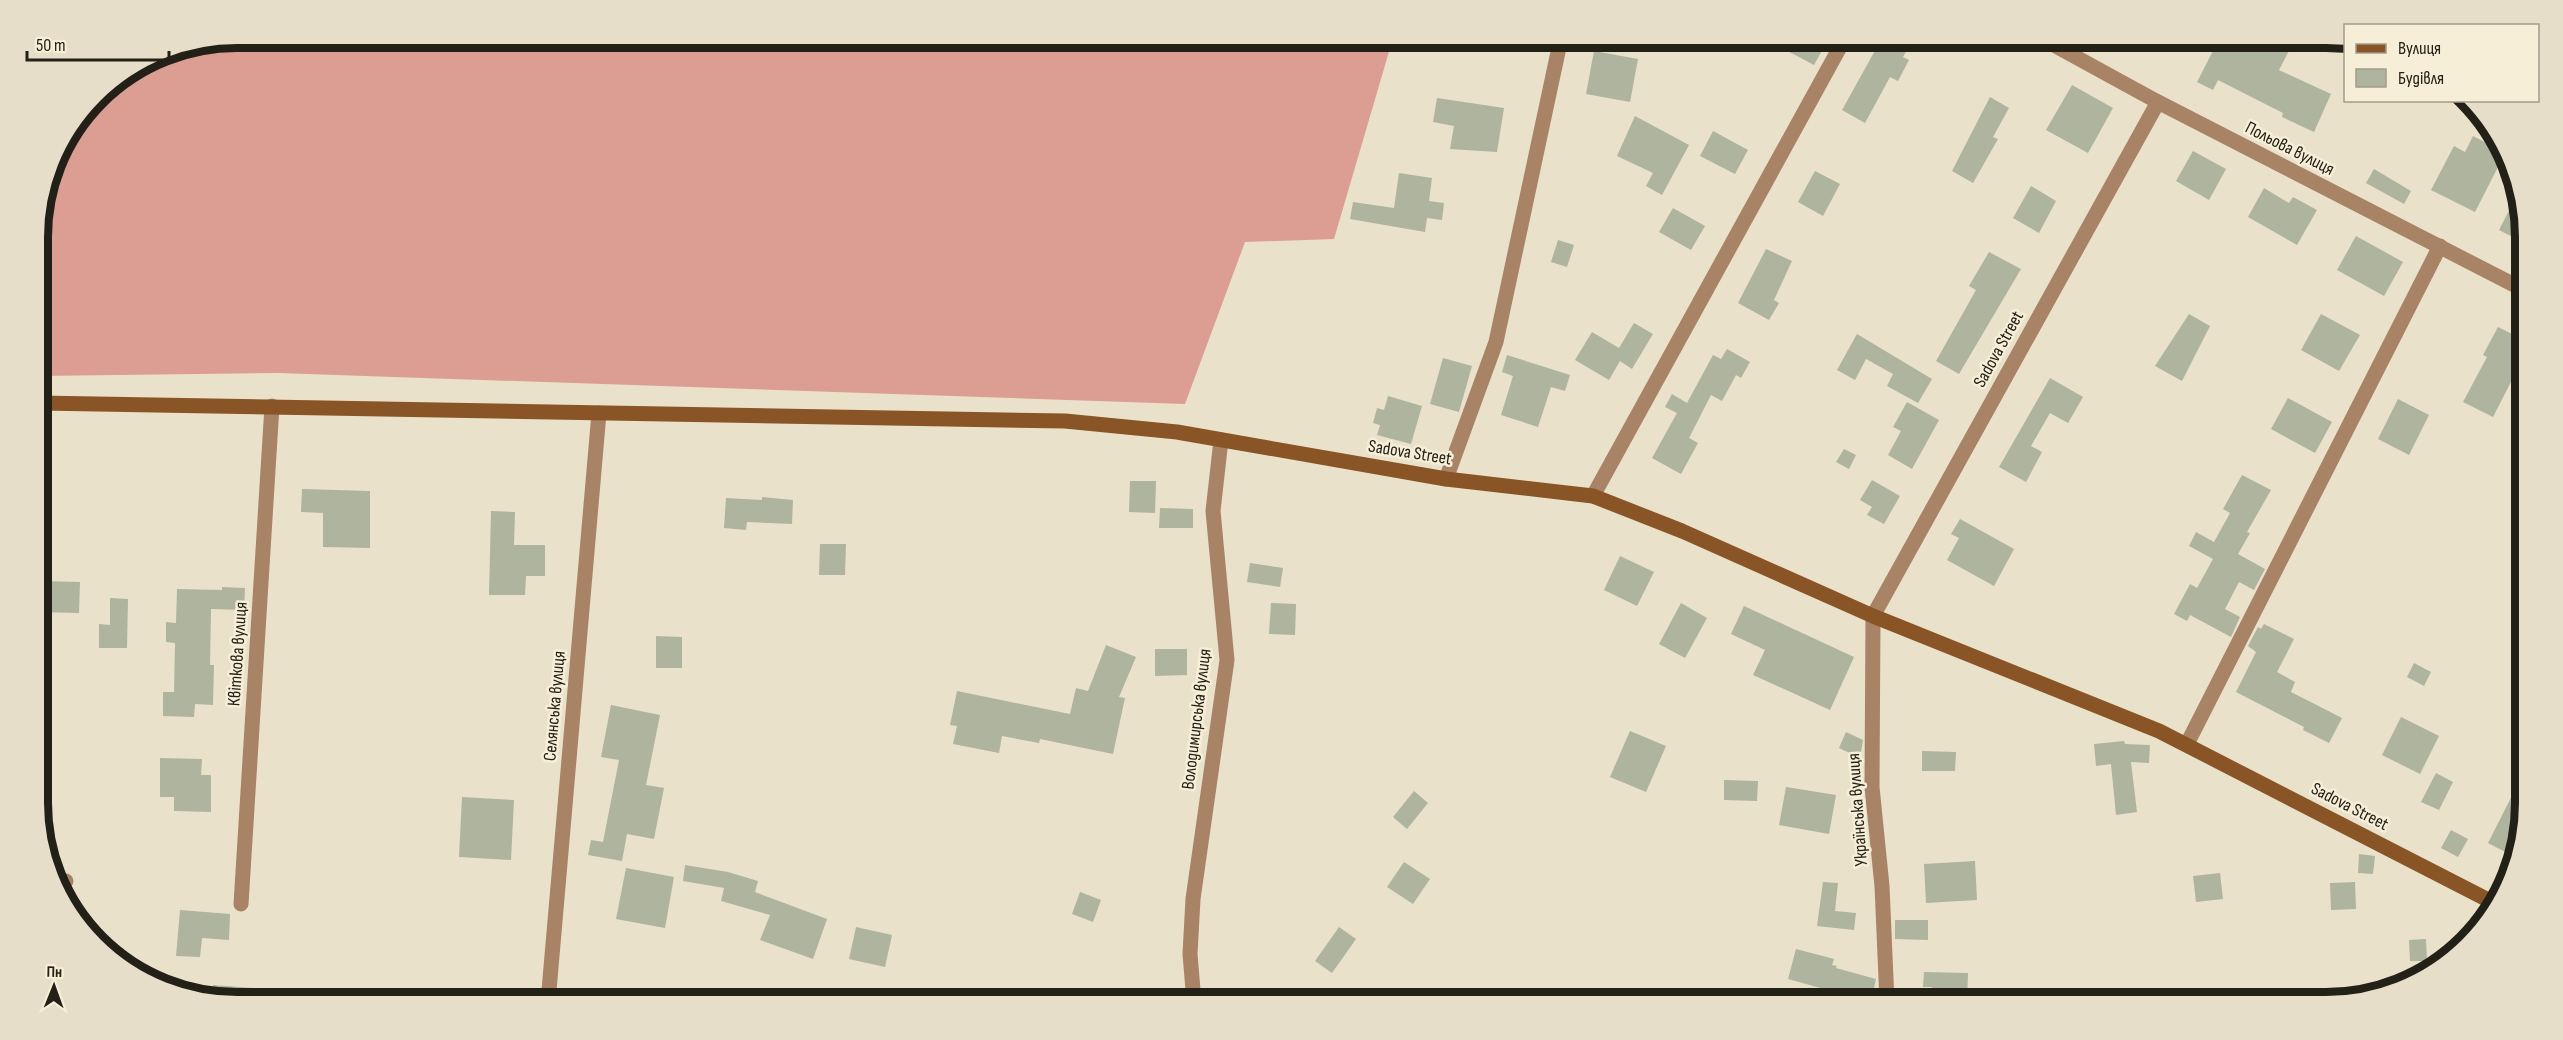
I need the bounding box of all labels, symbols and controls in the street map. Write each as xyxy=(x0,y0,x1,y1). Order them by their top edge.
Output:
scale bar xyxy=(27,24,170,62)
legend xyxy=(2344,24,2539,102)
text: 50 m xyxy=(36,35,66,56)
text: Вулиця xyxy=(2398,38,2441,59)
text: Будівля xyxy=(2398,68,2444,89)
street label: Польова вулиця xyxy=(2242,117,2338,180)
street label: Sadova Street xyxy=(1969,307,2028,391)
street label: Sadova Street xyxy=(1367,436,1454,470)
street label: Квіткова вулиця xyxy=(223,601,252,707)
street label: Володимирська вулиця xyxy=(1177,647,1216,791)
street label: Селянська вулиця xyxy=(539,650,570,762)
street label: Українська вулиця xyxy=(1843,753,1872,867)
street label: Sadova Street xyxy=(2308,778,2392,835)
north arrow xyxy=(24,956,84,1016)
text: Пн xyxy=(46,963,62,982)

